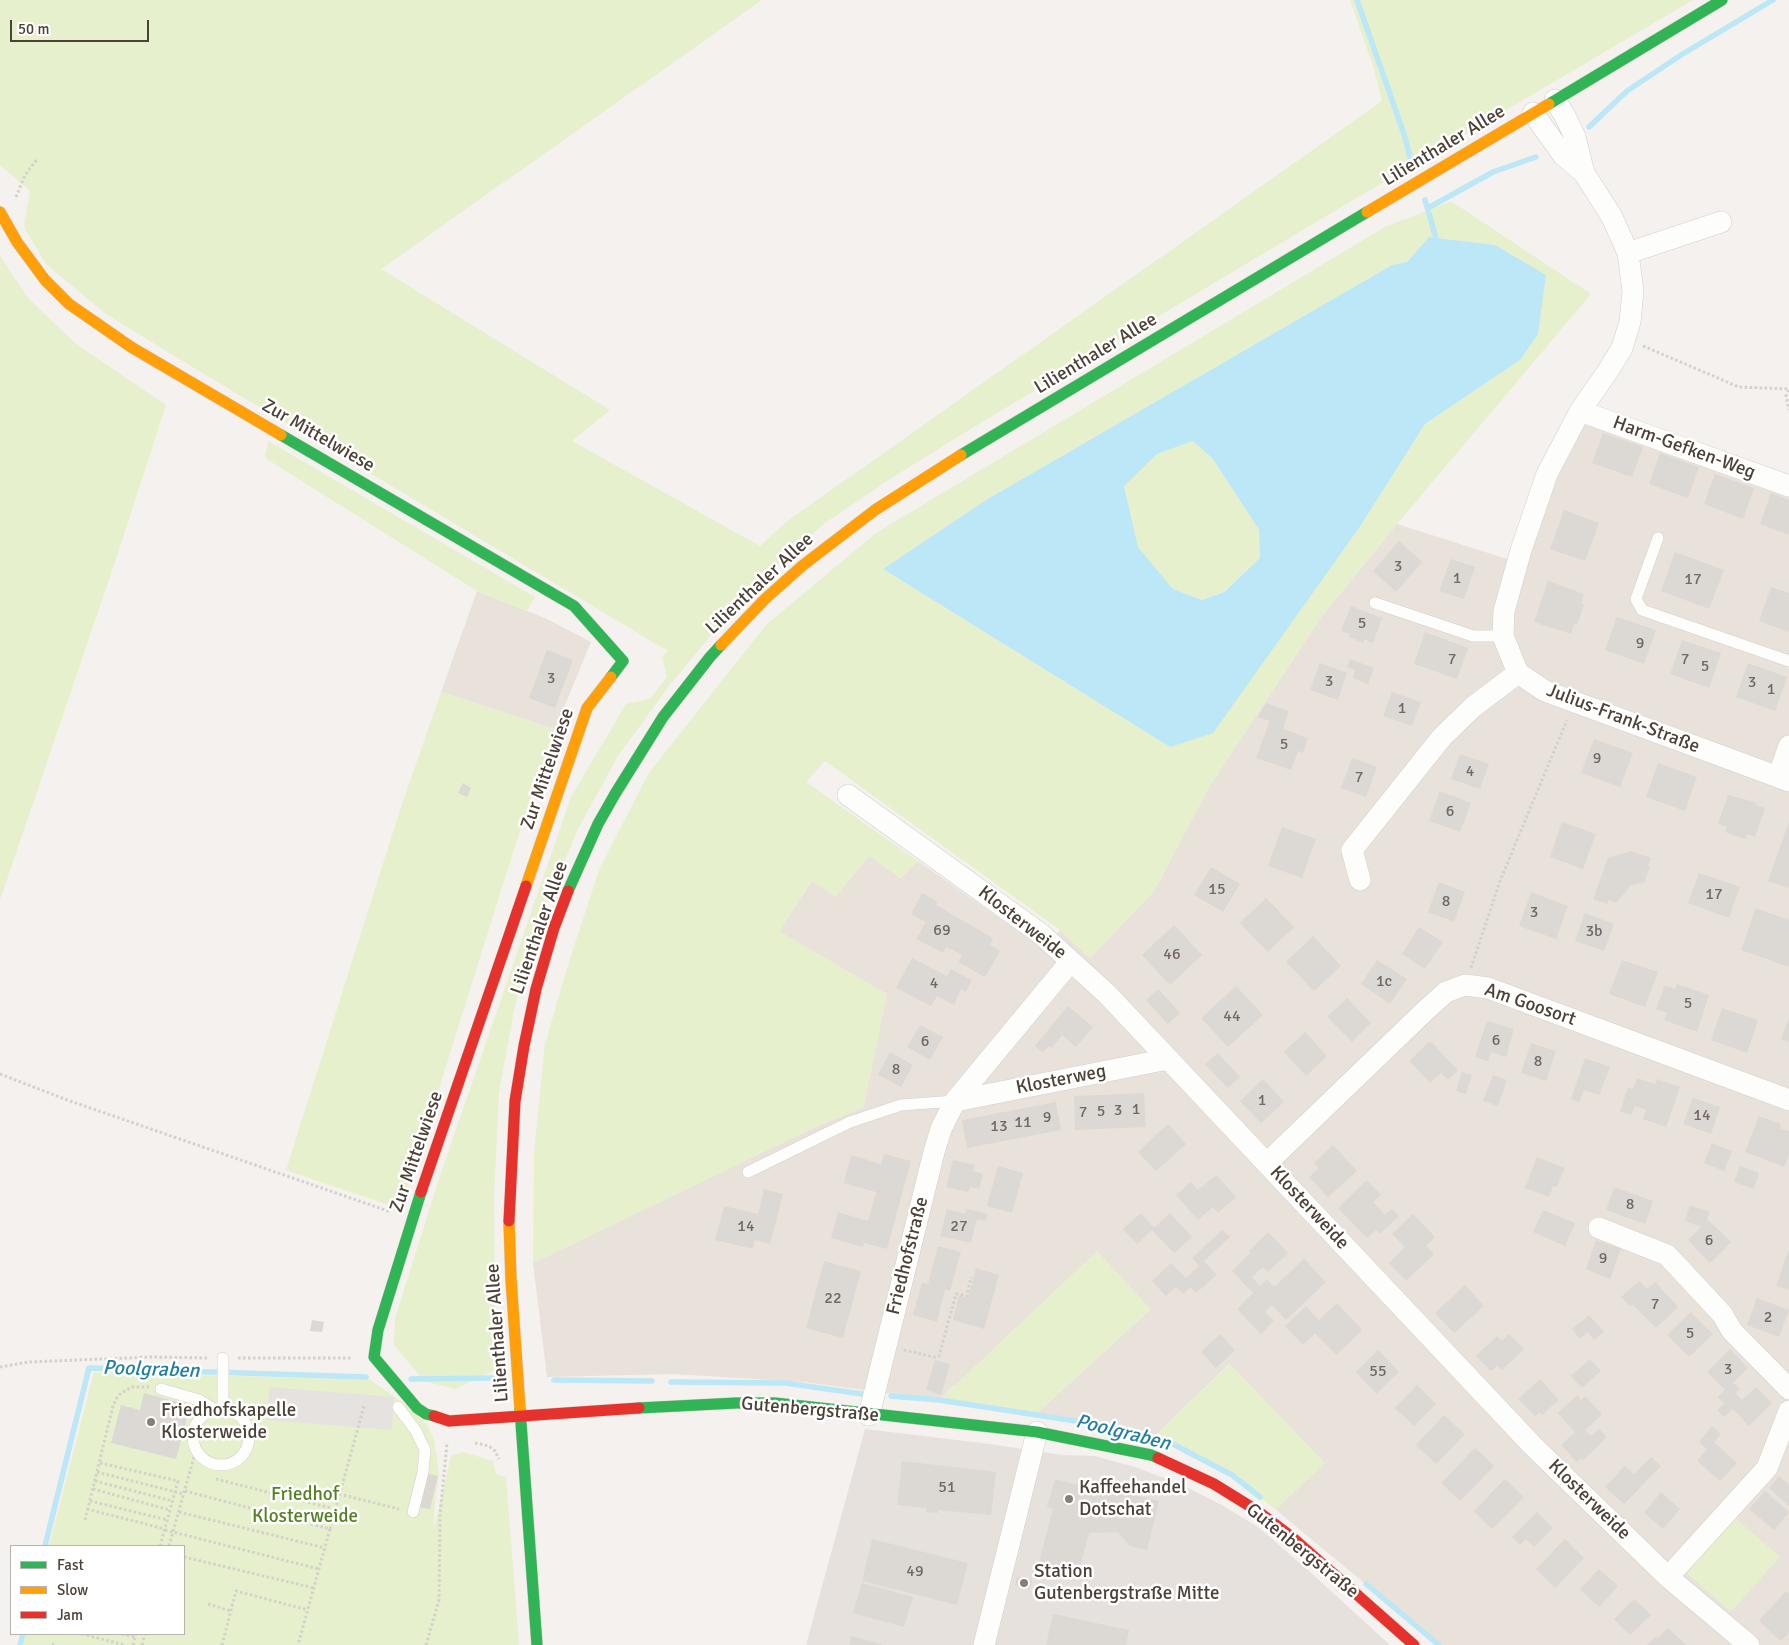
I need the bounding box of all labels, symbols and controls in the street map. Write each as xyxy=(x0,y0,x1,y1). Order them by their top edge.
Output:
scale bar xyxy=(12,10,151,42)
text: 50 m xyxy=(18,20,49,38)
street label: Lilienthaler Allee xyxy=(1378,100,1510,192)
street label: Lilienthaler Allee xyxy=(1030,308,1162,400)
street label: Zur Mittelwiese xyxy=(257,394,379,478)
street label: Harm-Gefken-Weg xyxy=(1610,412,1758,484)
street label: Lilienthaler Allee xyxy=(701,528,819,640)
house number: 3 xyxy=(1394,557,1402,577)
house number: 1 xyxy=(1453,569,1461,589)
house number: 17 xyxy=(1684,570,1702,590)
house number: 5 xyxy=(1358,614,1366,634)
house number: 9 xyxy=(1636,634,1644,654)
house number: 7 xyxy=(1448,650,1456,670)
house number: 7 xyxy=(1681,650,1689,670)
house number: 5 xyxy=(1701,657,1709,677)
house number: 3 xyxy=(547,669,555,689)
house number: 3 xyxy=(1325,672,1333,692)
house number: 3 xyxy=(1748,673,1756,693)
street label: Julius-Frank-Straße xyxy=(1543,679,1703,759)
house number: 1 xyxy=(1767,680,1775,700)
house number: 1 xyxy=(1398,699,1406,719)
street label: Zur Mittelwiese xyxy=(517,705,579,833)
house number: 5 xyxy=(1280,735,1288,755)
house number: 9 xyxy=(1593,749,1601,769)
house number: 4 xyxy=(1466,762,1474,782)
house number: 7 xyxy=(1355,768,1363,788)
house number: 6 xyxy=(1446,802,1454,822)
street label: Lilienthaler Allee xyxy=(507,859,573,997)
house number: 15 xyxy=(1208,880,1226,900)
street label: Klosterweide xyxy=(973,881,1071,965)
house number: 17 xyxy=(1705,885,1723,905)
house number: 8 xyxy=(1442,892,1450,912)
house number: 3 xyxy=(1530,903,1538,923)
house number: 69 xyxy=(933,921,951,941)
house number: 3b xyxy=(1585,922,1603,942)
house number: 46 xyxy=(1163,945,1181,965)
house number: 1c xyxy=(1376,972,1392,992)
house number: 4 xyxy=(930,974,938,994)
street label: Am Goosort xyxy=(1481,979,1579,1031)
house number: 5 xyxy=(1684,994,1692,1014)
house number: 44 xyxy=(1223,1007,1241,1027)
house number: 6 xyxy=(1492,1031,1500,1051)
house number: 6 xyxy=(921,1032,929,1052)
house number: 8 xyxy=(1534,1052,1542,1072)
house number: 8 xyxy=(892,1060,900,1080)
street label: Klosterweg xyxy=(1014,1060,1108,1100)
street label: Zur Mittelwiese xyxy=(386,1088,448,1216)
house number: 1 xyxy=(1258,1091,1266,1111)
house number: 1 xyxy=(1132,1100,1140,1120)
house number: 3 xyxy=(1114,1101,1122,1121)
house number: 5 xyxy=(1097,1102,1105,1122)
house number: 7 xyxy=(1079,1103,1087,1123)
house number: 14 xyxy=(1693,1106,1711,1126)
house number: 9 xyxy=(1043,1108,1051,1128)
house number: 11 xyxy=(1014,1113,1032,1133)
house number: 13 xyxy=(990,1117,1008,1137)
street label: Klosterweide xyxy=(1265,1161,1353,1255)
street label: Friedhofstraße xyxy=(882,1195,934,1317)
house number: 8 xyxy=(1626,1195,1634,1215)
house number: 14 xyxy=(737,1217,755,1237)
house number: 27 xyxy=(950,1217,968,1237)
house number: 6 xyxy=(1705,1231,1713,1251)
house number: 9 xyxy=(1599,1249,1607,1269)
street label: Lilienthaler Allee xyxy=(482,1263,514,1403)
house number: 22 xyxy=(824,1289,842,1309)
house number: 7 xyxy=(1651,1295,1659,1315)
house number: 2 xyxy=(1764,1308,1772,1328)
house number: 5 xyxy=(1686,1324,1694,1344)
water label: Poolgraben xyxy=(102,1356,200,1384)
house number: 3 xyxy=(1724,1360,1732,1380)
house number: 55 xyxy=(1369,1362,1387,1382)
street label: Gutenbergstraße xyxy=(740,1393,880,1427)
place label: Friedhofskapelle Klosterweide xyxy=(161,1400,296,1444)
water label: Poolgraben xyxy=(1073,1410,1173,1456)
marker: Friedhofskapelle Klosterweide xyxy=(145,1416,157,1428)
street label: Klosterweide xyxy=(1543,1455,1635,1545)
place label: Kaffeehandel Dotschat xyxy=(1079,1477,1186,1521)
house number: 51 xyxy=(938,1478,956,1498)
park label: Friedhof Klosterweide xyxy=(252,1484,358,1528)
marker: Kaffeehandel Dotschat xyxy=(1063,1493,1075,1505)
street label: Gutenbergstraße xyxy=(1241,1499,1363,1603)
legend xyxy=(10,1545,185,1635)
text: Fast xyxy=(57,1556,84,1574)
place label: Station Gutenbergstraße Mitte xyxy=(1034,1561,1219,1605)
house number: 49 xyxy=(906,1562,924,1582)
marker: Station Gutenbergstraße Mitte xyxy=(1018,1577,1030,1589)
text: Slow xyxy=(57,1581,88,1599)
text: Jam xyxy=(57,1606,83,1624)

